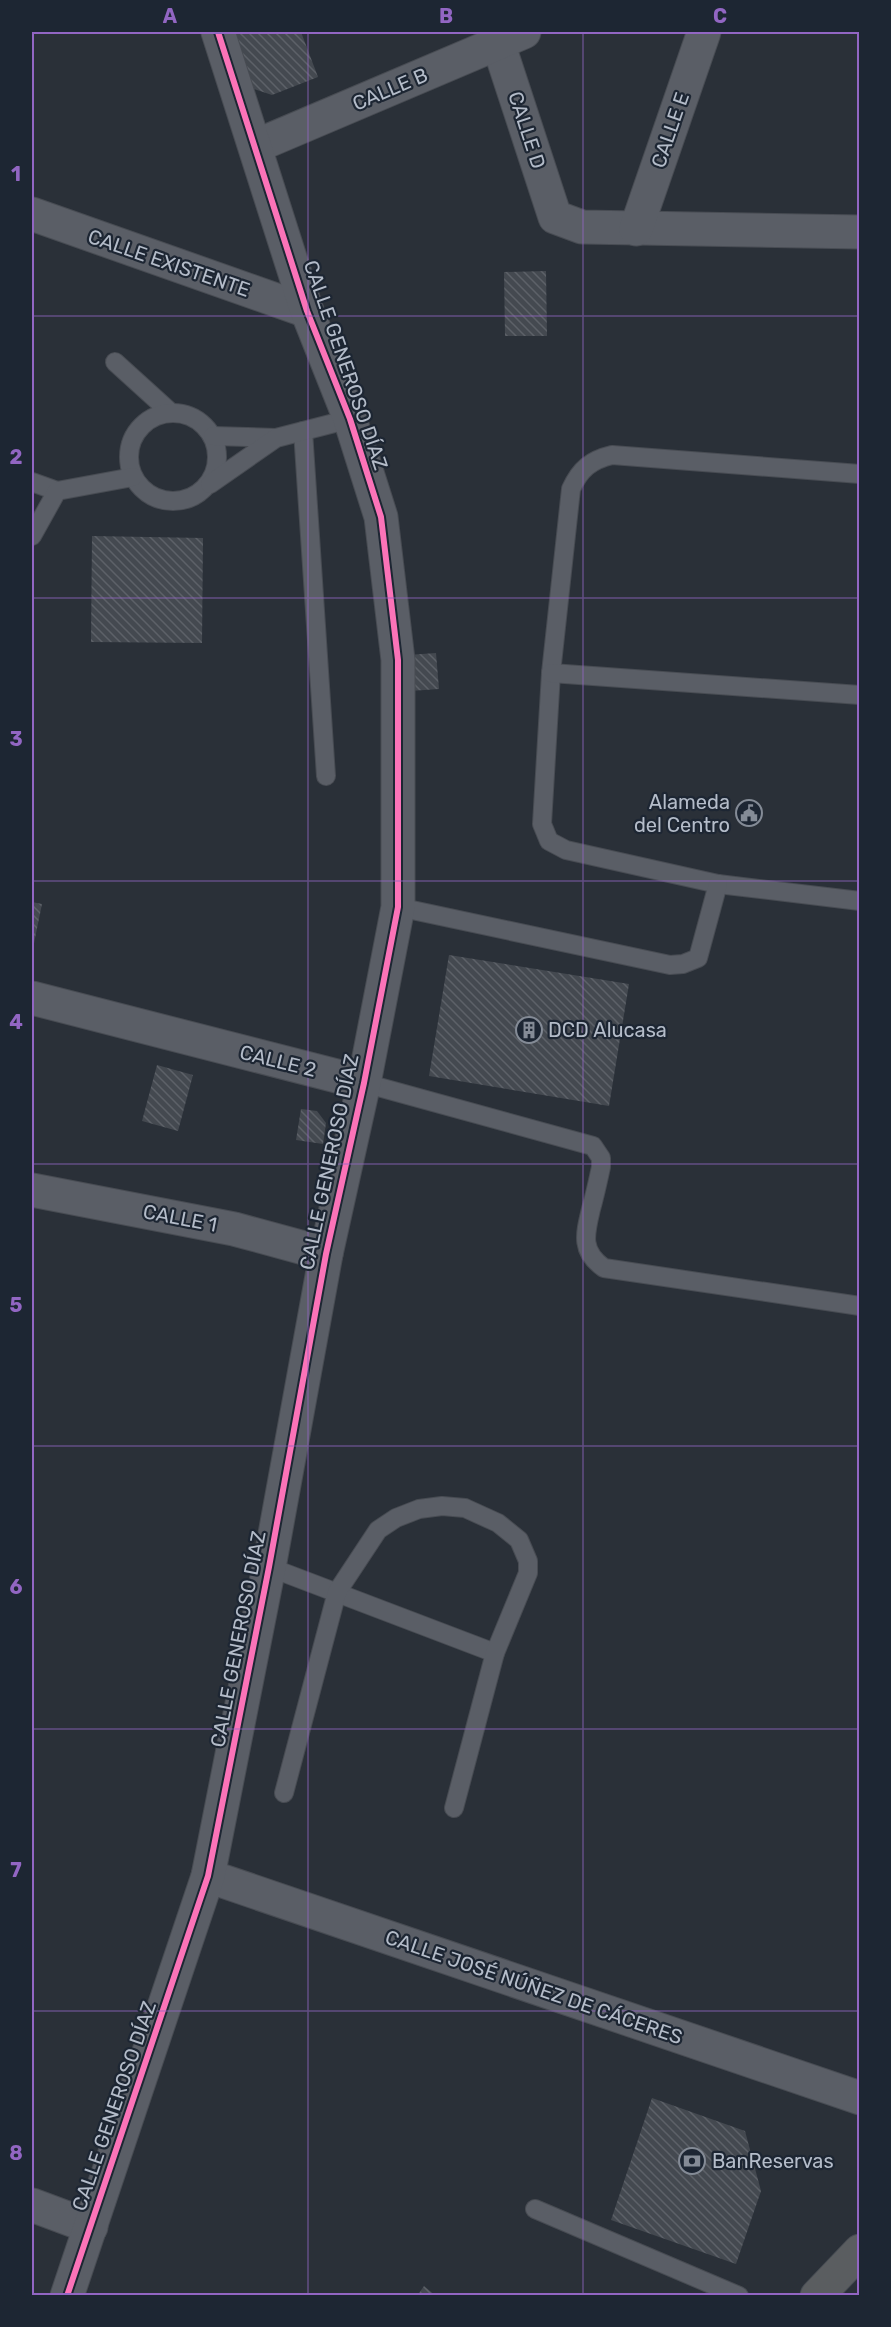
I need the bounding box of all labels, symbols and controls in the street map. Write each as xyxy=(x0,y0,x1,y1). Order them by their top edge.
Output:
text: A xyxy=(163,4,178,28)
text: B xyxy=(439,4,453,28)
text: C xyxy=(713,4,727,28)
street label: CALLE B xyxy=(349,62,431,116)
street label: CALLE D xyxy=(503,88,551,172)
street label: CALLE E xyxy=(646,89,694,171)
text: 1 xyxy=(11,162,21,186)
street label: CALLE EXISTENTE xyxy=(85,224,253,302)
street label: CALLE GENEROSO DÍAZ xyxy=(299,257,393,473)
text: 2 xyxy=(10,445,23,469)
text: 3 xyxy=(9,727,23,751)
place label: Alameda del Centro xyxy=(634,790,730,837)
public building icon: Alameda del Centro xyxy=(734,798,764,828)
text: 4 xyxy=(9,1010,23,1034)
building icon: DCD Alucasa xyxy=(514,1015,544,1045)
place label: DCD Alucasa xyxy=(548,1018,667,1042)
street label: CALLE 2 xyxy=(237,1040,319,1082)
street label: CALLE GENEROSO DÍAZ xyxy=(294,1052,364,1272)
street label: CALLE 1 xyxy=(141,1199,219,1237)
text: 5 xyxy=(10,1293,23,1317)
street label: CALLE GENEROSO DÍAZ xyxy=(205,1529,271,1749)
text: 6 xyxy=(9,1575,23,1599)
text: 7 xyxy=(10,1858,22,1882)
street label: CALLE JOSÉ NÚÑEZ DE CÁCERES xyxy=(382,1925,686,2049)
street label: CALLE GENEROSO DÍAZ xyxy=(67,1998,161,2214)
text: 8 xyxy=(9,2141,23,2165)
bank icon: BanReservas xyxy=(677,2146,707,2176)
place label: BanReservas xyxy=(712,2149,834,2173)

